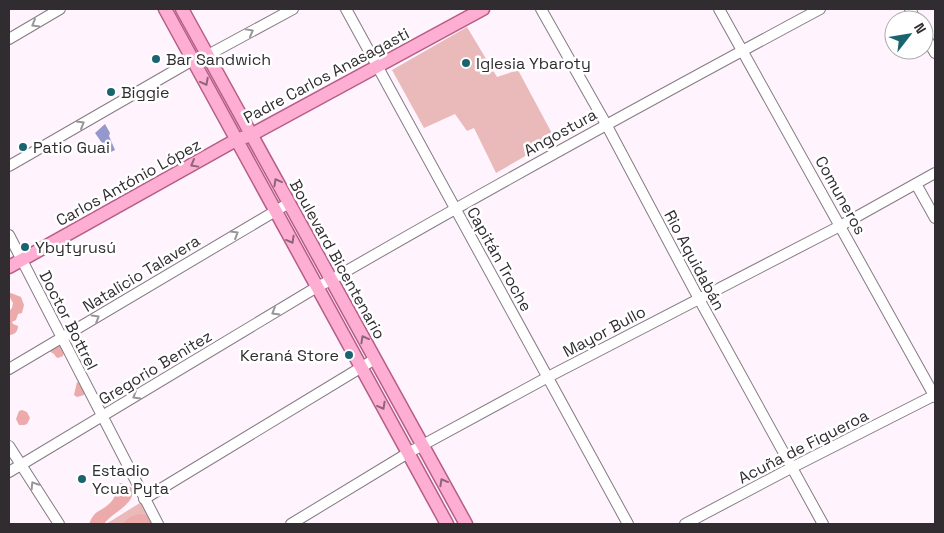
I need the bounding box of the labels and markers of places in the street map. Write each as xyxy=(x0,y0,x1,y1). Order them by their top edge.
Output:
place label: Bar Sandwich xyxy=(166,49,271,70)
marker: Bar Sandwich xyxy=(150,53,162,65)
place label: Iglesia Ybaroty xyxy=(476,53,591,74)
marker: Iglesia Ybaroty xyxy=(460,57,472,69)
place label: Biggie xyxy=(121,82,169,103)
marker: Biggie xyxy=(105,86,117,98)
place label: Patio Guai xyxy=(33,137,110,158)
marker: Patio Guai xyxy=(17,141,29,153)
place label: Ybytyrusú xyxy=(35,237,116,258)
marker: Ybytyrusú xyxy=(19,241,31,253)
place label: Keraná Store xyxy=(240,345,339,366)
marker: Keraná Store xyxy=(343,349,355,361)
place label: Estadio Ycua Pyta xyxy=(92,460,169,499)
marker: Estadio Ycua Pyta xyxy=(76,473,88,485)

